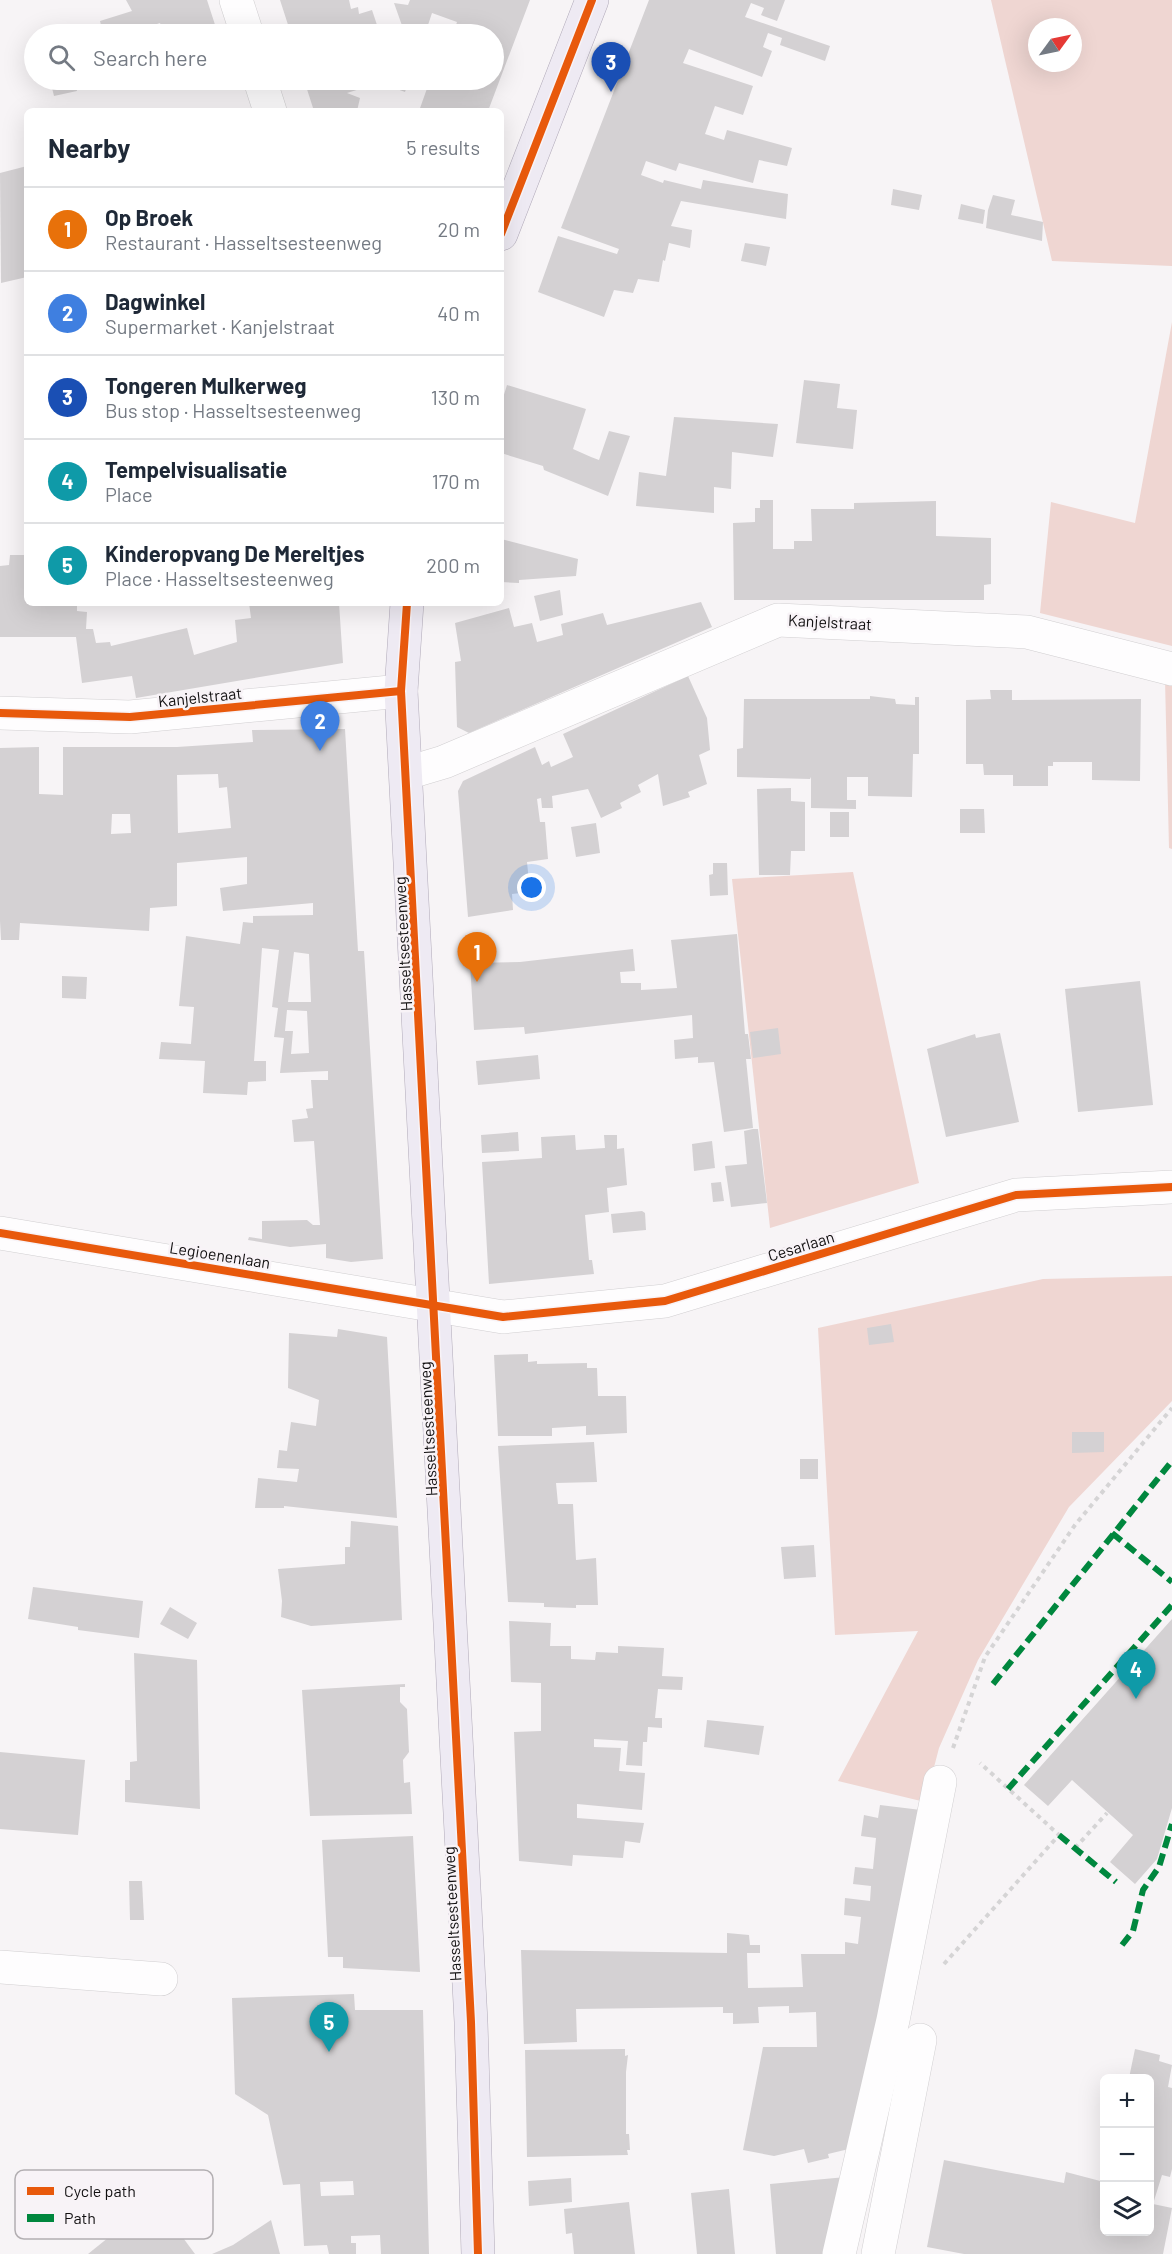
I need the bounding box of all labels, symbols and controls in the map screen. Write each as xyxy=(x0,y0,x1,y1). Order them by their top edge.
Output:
north arrow xyxy=(1028,18,1082,72)
search box xyxy=(24,24,504,90)
icon: search xyxy=(45,41,78,74)
pin: 3 xyxy=(592,42,630,92)
text: Search here xyxy=(93,44,207,70)
text: Nearby xyxy=(48,132,130,163)
text: 5 results xyxy=(406,135,480,159)
text: Op Broek xyxy=(105,204,193,230)
text: 1 xyxy=(64,217,71,241)
text: 20 m xyxy=(437,217,480,241)
text: Restaurant · Hasseltsesteenweg xyxy=(105,230,382,254)
text: Dagwinkel xyxy=(105,288,205,314)
text: 2 xyxy=(62,301,73,325)
text: 40 m xyxy=(437,301,480,325)
text: Supermarket · Kanjelstraat xyxy=(105,314,335,338)
text: Tongeren Mulkerweg xyxy=(105,372,306,398)
text: 3 xyxy=(62,385,73,409)
text: 130 m xyxy=(431,385,480,409)
text: Bus stop · Hasseltsesteenweg xyxy=(105,398,361,422)
text: Tempelvisualisatie xyxy=(105,456,287,482)
text: 4 xyxy=(61,469,74,493)
text: 170 m xyxy=(432,469,480,493)
text: Place xyxy=(105,482,153,506)
text: Kinderopvang De Mereltjes xyxy=(105,540,364,566)
text: 5 xyxy=(62,553,73,577)
text: 200 m xyxy=(426,553,480,577)
text: Place · Hasseltsesteenweg xyxy=(105,566,334,590)
street label: Kanjelstraat xyxy=(788,610,873,633)
street label: Kanjelstraat xyxy=(157,683,243,710)
pin: 2 xyxy=(300,702,340,751)
your location xyxy=(517,873,546,902)
street label: Hasseltsesteenweg xyxy=(389,876,416,1012)
pin: 1 xyxy=(458,932,496,982)
street label: Cesarlaan xyxy=(765,1226,836,1265)
street label: Legioenenlaan xyxy=(168,1237,272,1272)
street label: Hasseltsesteenweg xyxy=(414,1361,441,1497)
pin: 4 xyxy=(1116,1650,1156,1699)
street label: Hasseltsesteenweg xyxy=(438,1846,465,1982)
pin: 5 xyxy=(310,2002,348,2052)
map controls xyxy=(1100,2074,1154,2236)
button: + xyxy=(1100,2074,1154,2128)
button: − xyxy=(1100,2128,1154,2182)
legend xyxy=(15,2170,213,2239)
text: Cycle path xyxy=(64,2181,136,2200)
button: layers xyxy=(1100,2182,1154,2236)
text: Path xyxy=(64,2208,96,2227)

